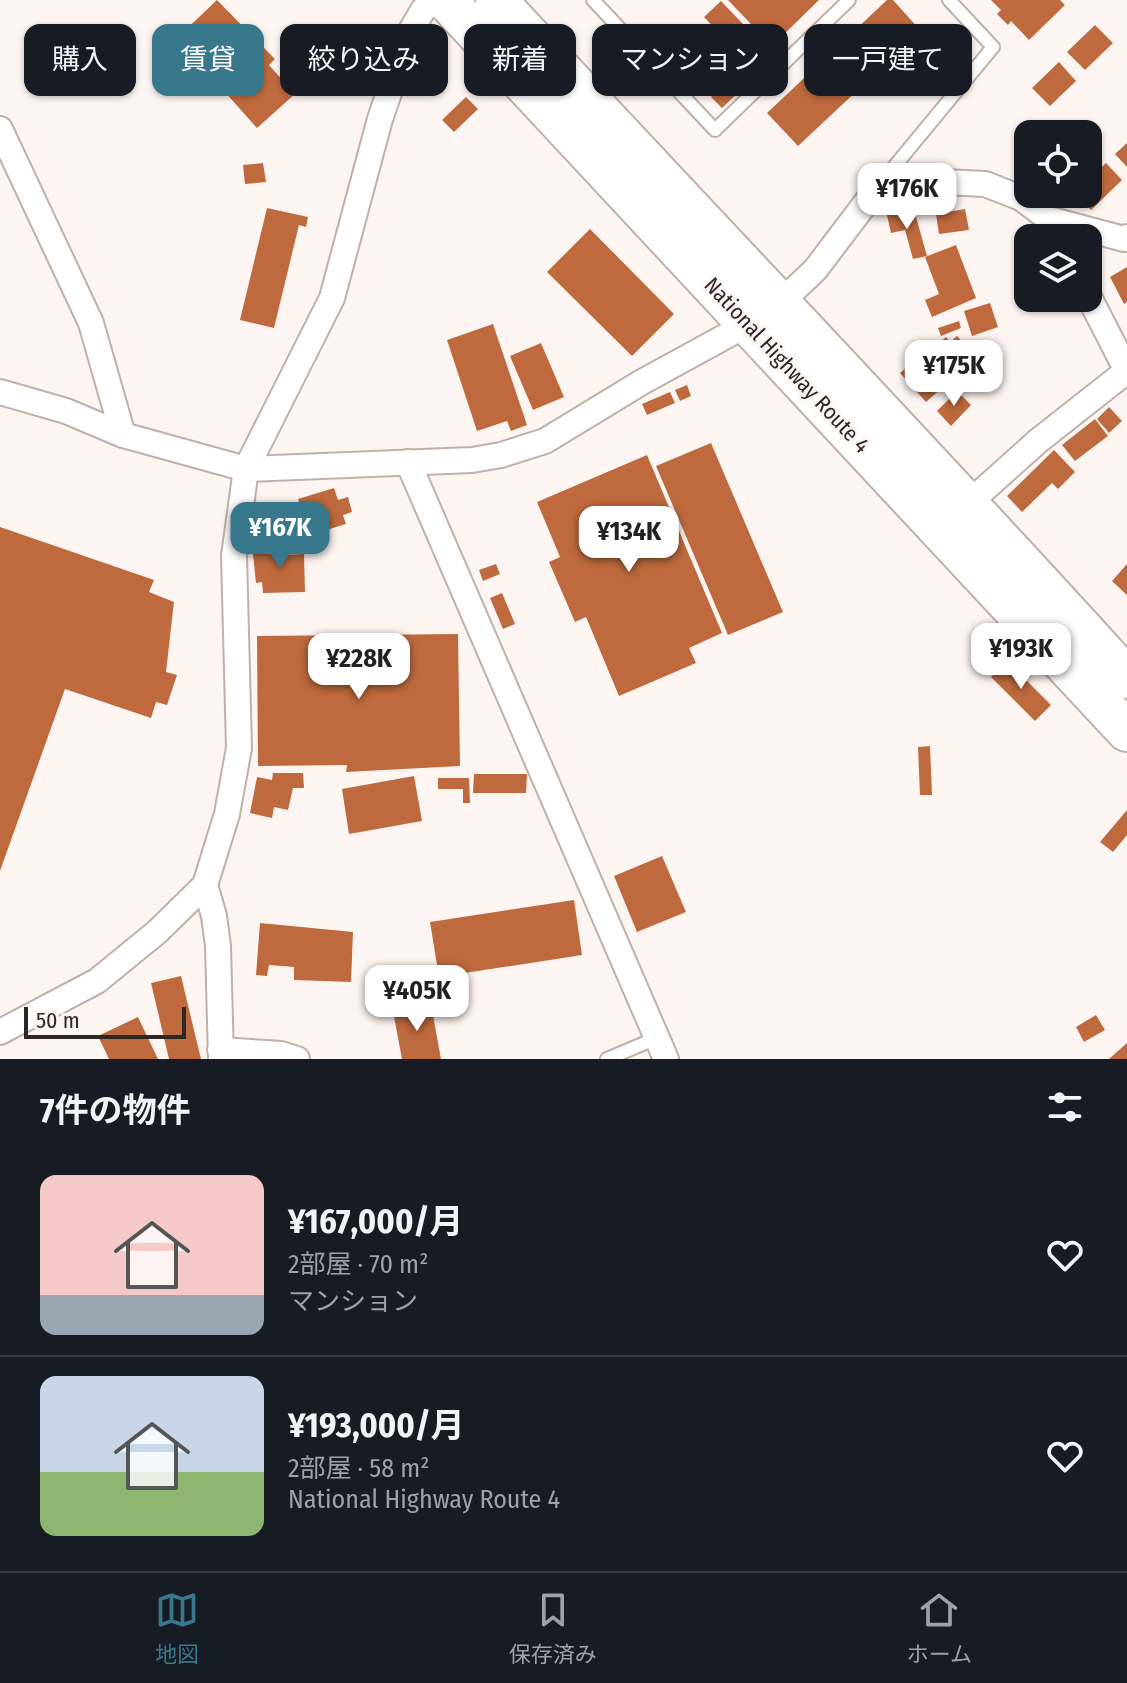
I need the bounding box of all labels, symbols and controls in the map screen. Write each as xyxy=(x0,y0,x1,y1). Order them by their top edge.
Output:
chip: 購入 xyxy=(24,24,136,96)
chip: 賃貸 xyxy=(152,24,264,96)
chip: 絞り込み xyxy=(280,24,448,96)
chip: 新着 xyxy=(464,24,576,96)
chip: マンション xyxy=(592,24,788,96)
chip: 一戸建て xyxy=(804,24,972,96)
map controls xyxy=(1014,120,1102,312)
button: locate xyxy=(1014,120,1102,208)
pin: ¥176K xyxy=(851,163,963,231)
text: ¥176K xyxy=(876,173,938,204)
button: layers xyxy=(1014,224,1102,312)
street label: National Highway Route 4 xyxy=(699,272,876,459)
pin: ¥175K xyxy=(898,340,1010,408)
text: ¥175K xyxy=(923,350,985,381)
pin: ¥167K xyxy=(224,502,336,570)
pin: ¥134K xyxy=(573,506,685,574)
text: ¥167K xyxy=(249,512,311,543)
text: ¥134K xyxy=(597,516,661,547)
pin: ¥193K xyxy=(965,623,1077,691)
pin: ¥228K xyxy=(303,633,415,701)
text: ¥193K xyxy=(989,633,1053,664)
text: ¥228K xyxy=(326,643,392,674)
pin: ¥405K xyxy=(361,965,473,1033)
text: ¥405K xyxy=(383,975,451,1006)
scale bar xyxy=(24,1003,186,1039)
text: 50 m xyxy=(36,1007,80,1034)
icon: filters xyxy=(1043,1085,1087,1129)
text: 7件の物件 xyxy=(40,1090,190,1131)
text: ¥167,000/月 xyxy=(288,1201,463,1242)
icon: home xyxy=(104,1207,200,1303)
icon: heart xyxy=(1043,1233,1087,1277)
text: 2部屋 · 70 m² xyxy=(288,1249,428,1280)
text: マンション xyxy=(288,1286,418,1317)
text: ¥193,000/月 xyxy=(288,1405,465,1446)
icon: home xyxy=(104,1408,200,1504)
icon: heart xyxy=(1043,1434,1087,1478)
text: 2部屋 · 58 m² xyxy=(288,1453,430,1484)
text: National Highway Route 4 xyxy=(288,1484,560,1515)
tab: 地図 xyxy=(155,1588,199,1668)
tab: 保存済み xyxy=(509,1588,597,1668)
tab: ホーム xyxy=(907,1588,972,1668)

